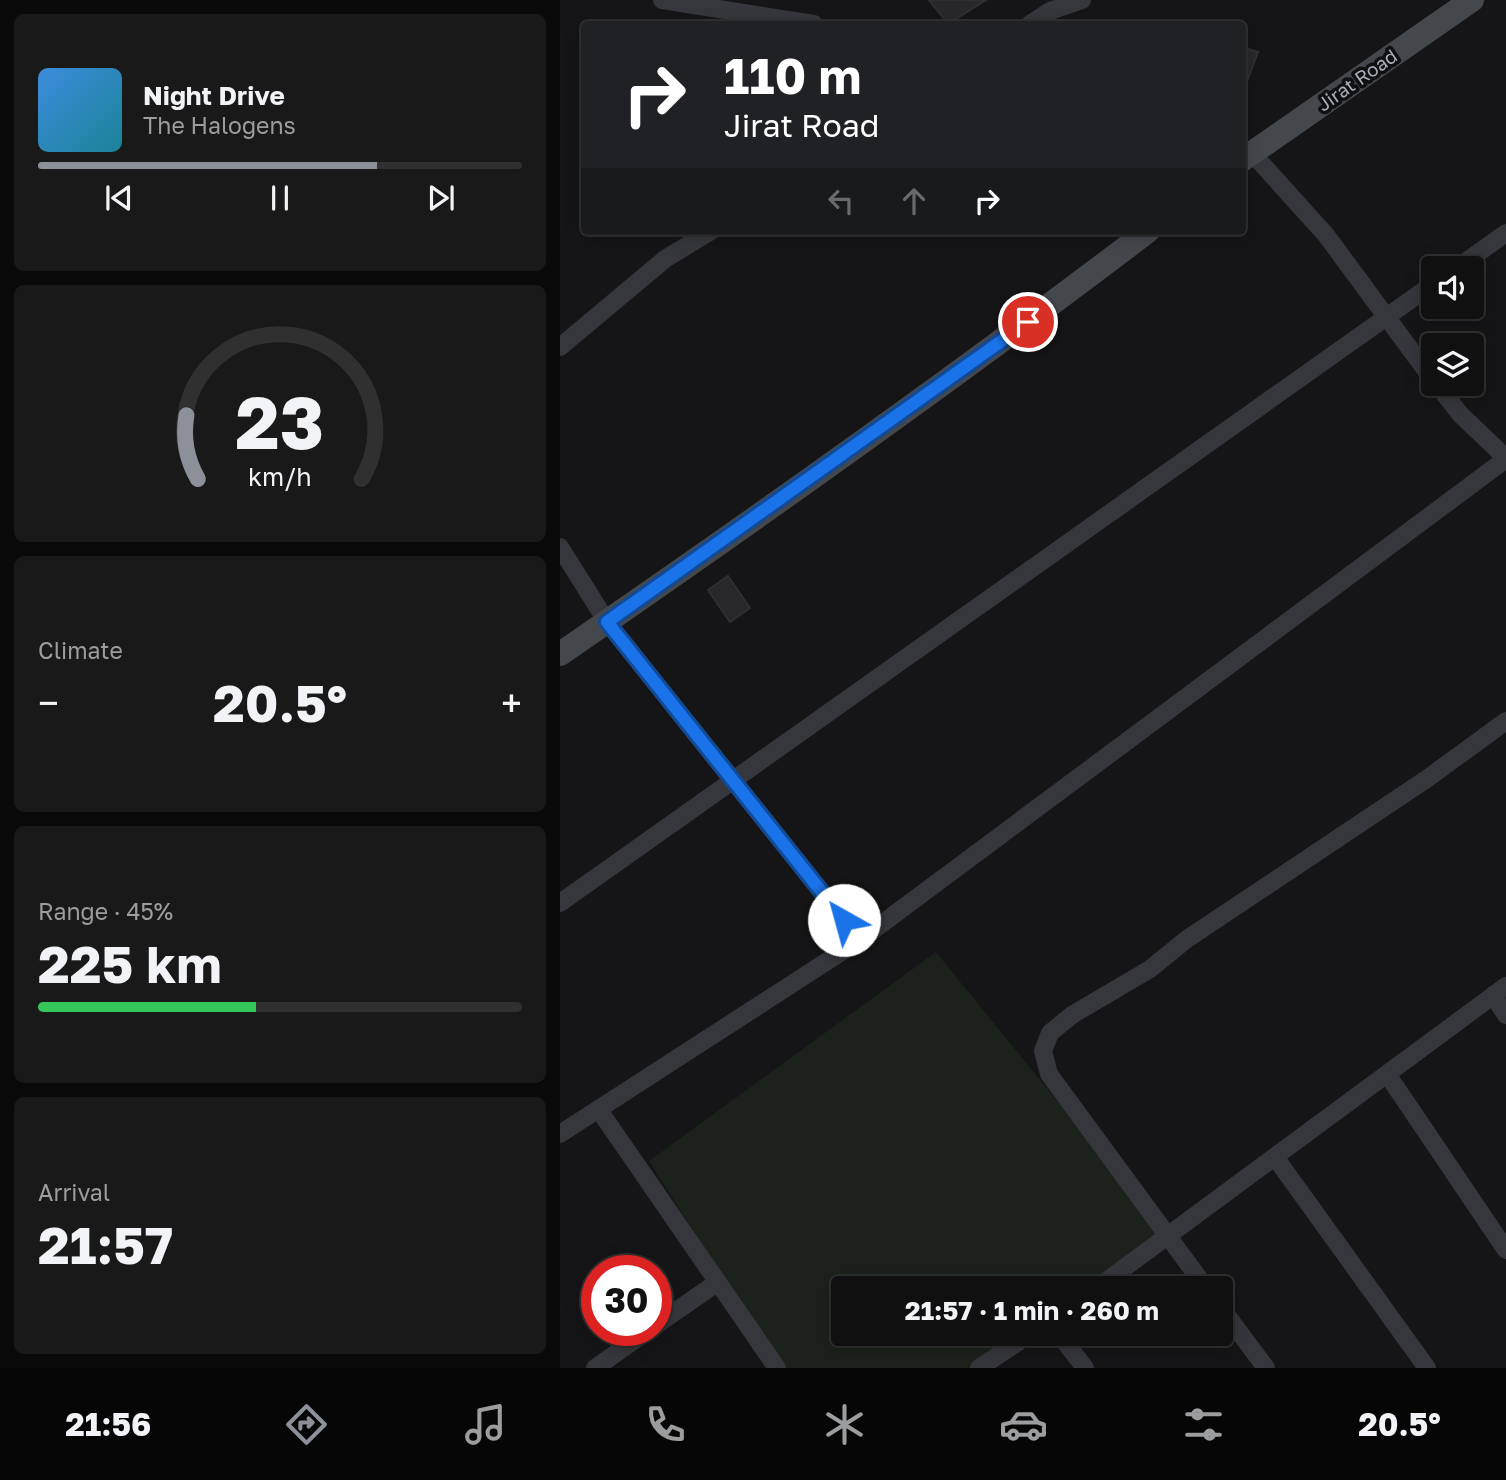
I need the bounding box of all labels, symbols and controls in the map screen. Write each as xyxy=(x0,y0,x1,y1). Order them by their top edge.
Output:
street label: Jirat Road xyxy=(1312,44,1401,115)
text: 110 m xyxy=(724,46,861,105)
icon: right xyxy=(609,49,700,140)
text: Night Drive xyxy=(143,80,285,111)
text: Jirat Road xyxy=(724,106,879,144)
text: The Halogens xyxy=(143,111,296,139)
icon: previous xyxy=(100,179,138,217)
icon: pause xyxy=(261,179,299,217)
icon: next xyxy=(422,179,460,217)
icon: left xyxy=(822,182,860,220)
icon: ahead xyxy=(895,182,933,220)
icon: right xyxy=(968,182,1006,220)
map controls xyxy=(1421,256,1484,396)
button: sound xyxy=(1421,256,1484,319)
pin xyxy=(998,292,1058,352)
icon: arrive xyxy=(1009,303,1047,341)
button: layers xyxy=(1421,333,1484,396)
text: 23 xyxy=(236,379,324,466)
text: km/h xyxy=(248,461,312,492)
text: Climate xyxy=(38,636,123,664)
text: 20.5° xyxy=(213,671,347,733)
text: − xyxy=(38,680,59,725)
text: + xyxy=(501,680,522,725)
position arrow xyxy=(807,883,881,957)
text: Range · 45% xyxy=(38,897,173,925)
text: 225 km xyxy=(38,932,222,994)
text: Arrival xyxy=(38,1178,110,1206)
text: 21:57 xyxy=(38,1213,173,1275)
speed limit sign: 30 xyxy=(581,1255,672,1346)
text: 21:57 · 1 min · 260 m xyxy=(905,1295,1159,1326)
icon: directions xyxy=(282,1400,331,1449)
icon: music xyxy=(461,1400,510,1449)
icon: phone xyxy=(641,1400,690,1449)
icon: climate xyxy=(820,1400,869,1449)
icon: car xyxy=(999,1400,1048,1449)
icon: filters xyxy=(1179,1400,1228,1449)
text: 21:56 xyxy=(65,1405,151,1443)
text: 20.5° xyxy=(1358,1405,1441,1443)

